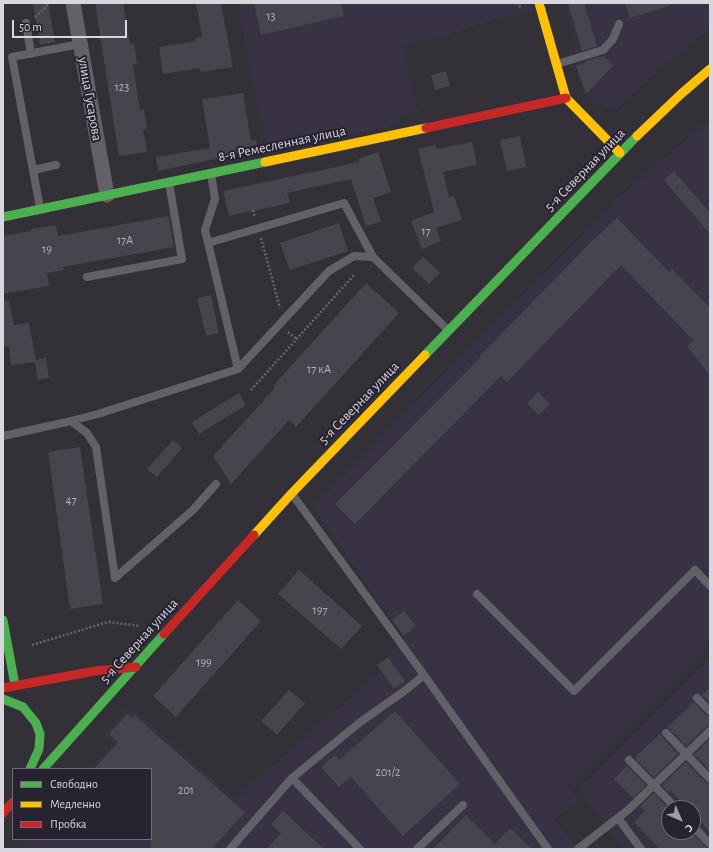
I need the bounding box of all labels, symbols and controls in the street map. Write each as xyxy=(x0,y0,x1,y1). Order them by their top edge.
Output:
house number: 13 xyxy=(266,9,276,23)
scale bar xyxy=(14,12,129,38)
text: 50 m xyxy=(19,21,42,33)
street label: улица Гусарова xyxy=(74,56,106,142)
house number: 123 xyxy=(115,80,129,94)
street label: 8-я Ремесленная улица xyxy=(217,122,347,166)
street label: 5-я Северная улица xyxy=(541,125,629,215)
house number: 17 xyxy=(421,224,431,238)
house number: 17А xyxy=(117,233,133,247)
house number: 19 xyxy=(42,242,52,256)
street label: 5-я Северная улица xyxy=(315,358,403,448)
house number: 17 кА xyxy=(307,362,331,376)
house number: 47 xyxy=(66,493,76,507)
street label: 5-я Северная улица xyxy=(96,595,182,687)
house number: 197 xyxy=(313,603,327,617)
house number: 199 xyxy=(196,655,212,669)
house number: 201/2 xyxy=(376,765,400,779)
legend xyxy=(12,768,152,840)
text: Свободно xyxy=(50,778,98,790)
house number: 201 xyxy=(178,783,194,797)
text: Медленно xyxy=(50,798,101,810)
north arrow xyxy=(661,800,701,840)
text: Пробка xyxy=(50,818,87,830)
text: С xyxy=(683,822,695,834)

